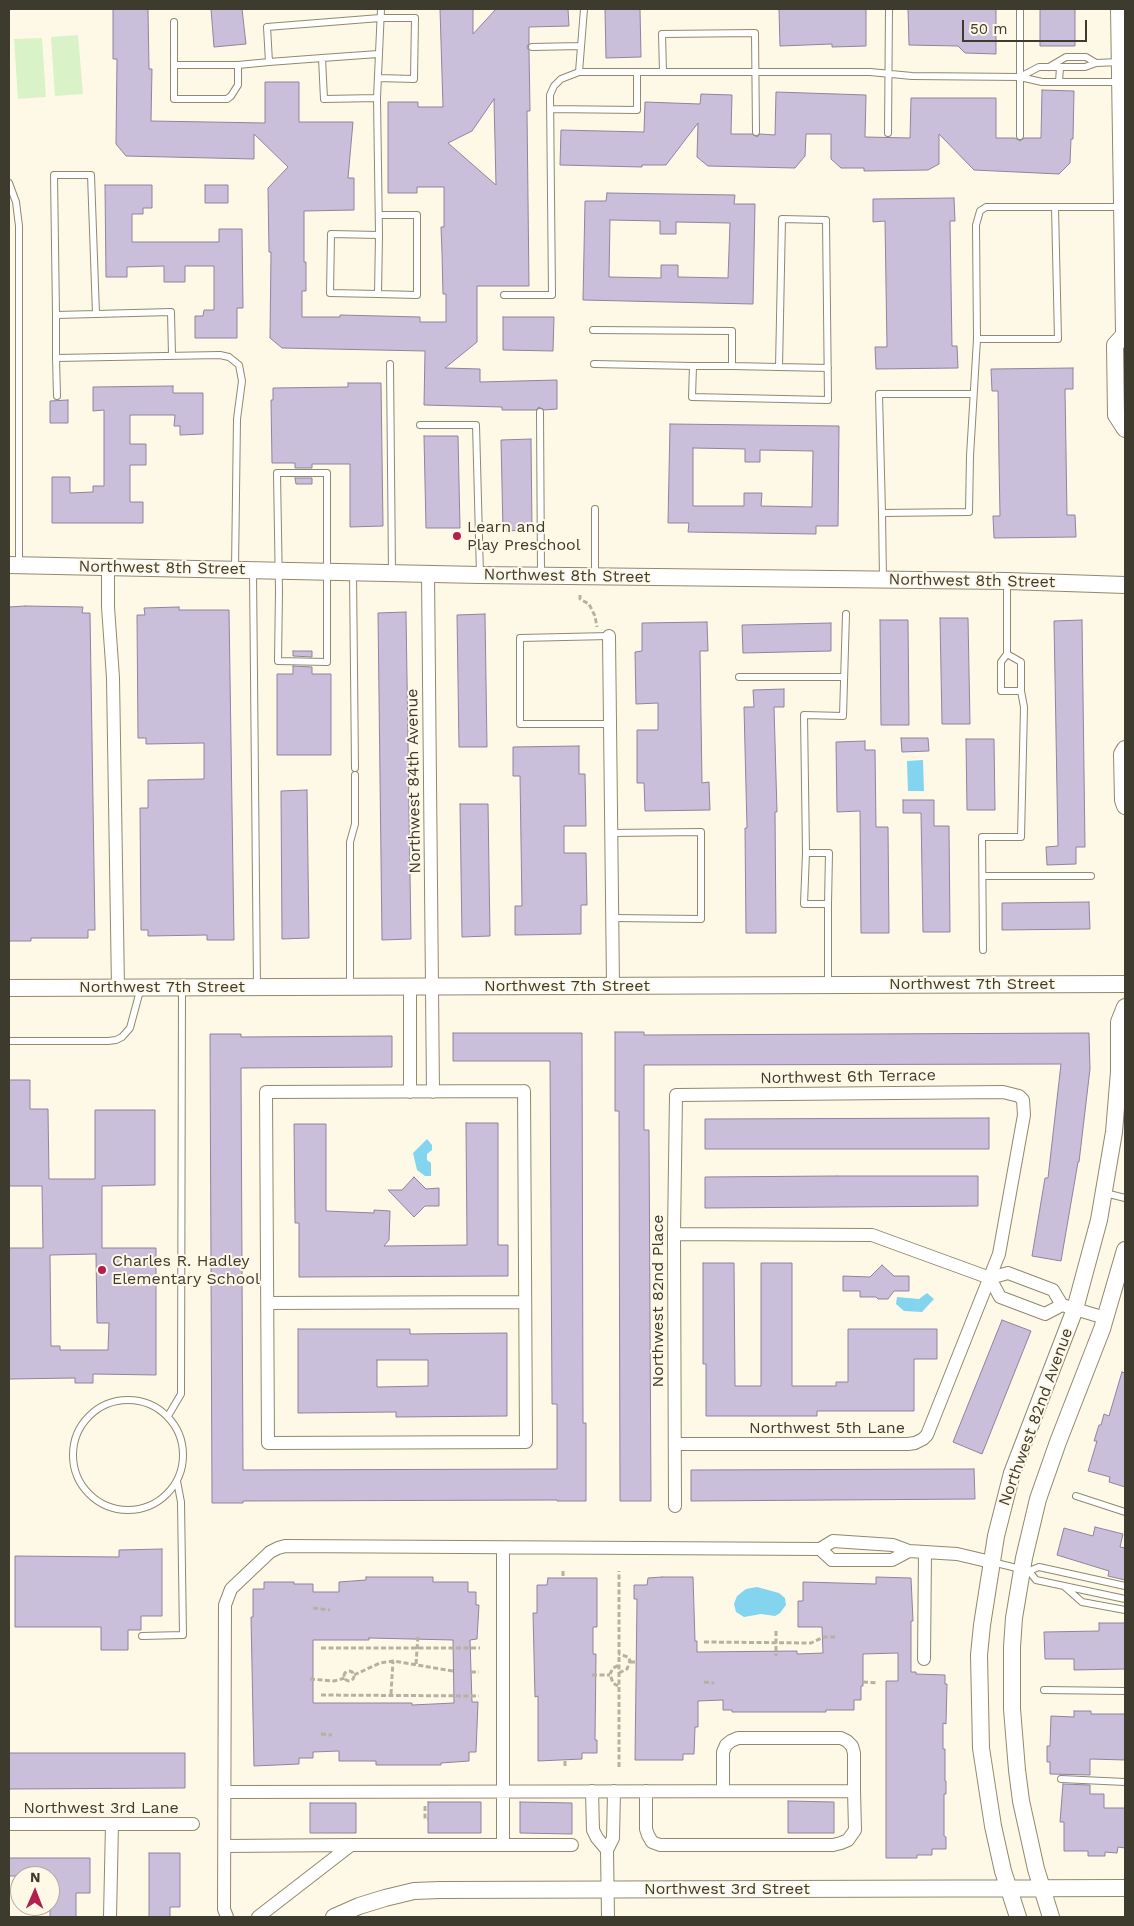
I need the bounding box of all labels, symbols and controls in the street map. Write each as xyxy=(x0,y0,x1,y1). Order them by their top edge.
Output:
scale bar xyxy=(964,10,1089,42)
text: 50 m xyxy=(970,20,1007,38)
place label: Learn and Play Preschool xyxy=(467,517,581,555)
marker: Learn and Play Preschool xyxy=(451,530,463,542)
street label: Northwest 8th Street xyxy=(78,557,246,579)
street label: Northwest 8th Street xyxy=(483,565,651,587)
street label: Northwest 8th Street xyxy=(888,570,1056,592)
street label: Northwest 84th Avenue xyxy=(403,688,425,874)
street label: Northwest 7th Street xyxy=(889,974,1055,994)
street label: Northwest 7th Street xyxy=(484,976,650,996)
street label: Northwest 7th Street xyxy=(79,977,245,997)
street label: Northwest 6th Terrace xyxy=(760,1066,936,1088)
street label: Northwest 82nd Place xyxy=(648,1214,668,1388)
place label: Charles R. Hadley Elementary School xyxy=(112,1251,260,1289)
marker: Charles R. Hadley Elementary School xyxy=(96,1264,108,1276)
street label: Northwest 82nd Avenue xyxy=(995,1325,1077,1509)
street label: Northwest 5th Lane xyxy=(749,1418,905,1438)
street label: Northwest 3rd Lane xyxy=(23,1798,179,1818)
north arrow xyxy=(10,1866,60,1916)
text: N xyxy=(30,1869,41,1885)
street label: Northwest 3rd Street xyxy=(644,1879,810,1899)

